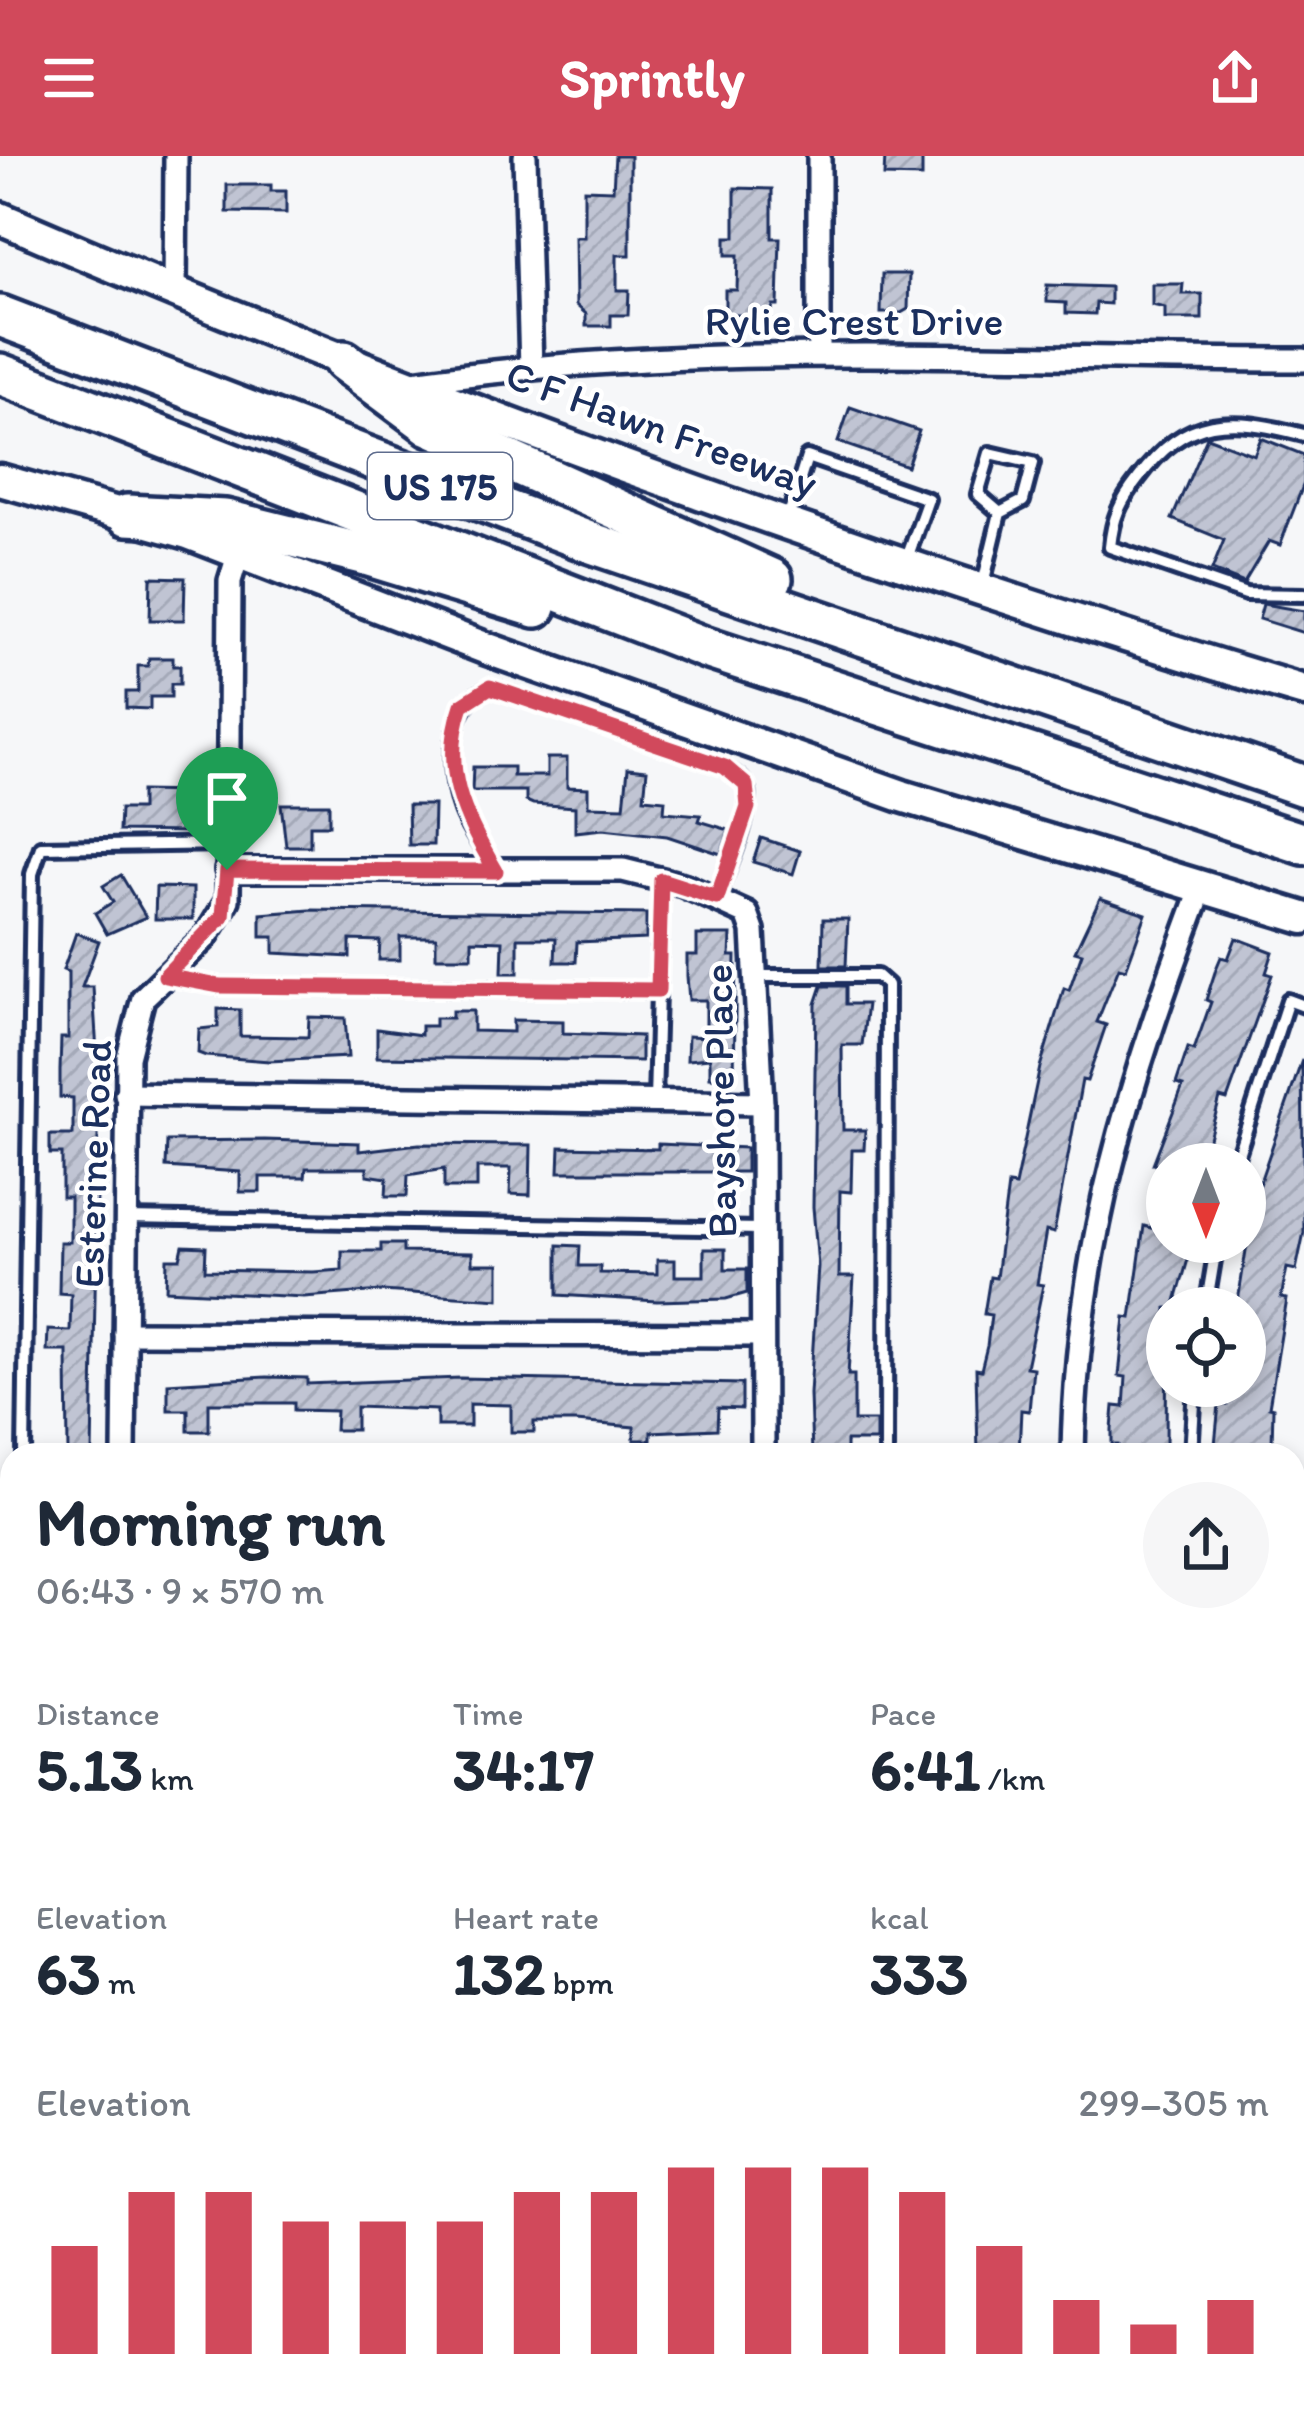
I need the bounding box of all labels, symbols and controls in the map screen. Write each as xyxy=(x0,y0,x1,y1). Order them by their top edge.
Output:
icon: menu xyxy=(36,45,102,111)
icon: share xyxy=(1202,45,1268,111)
text: Sprintly xyxy=(560,46,744,111)
street label: Rylie Crest Drive xyxy=(704,295,1004,346)
street label: C F Hawn Freeway xyxy=(499,349,825,509)
road number: US 175 xyxy=(368,453,512,519)
pin xyxy=(176,747,278,870)
icon: arrive xyxy=(194,765,260,831)
street label: Bayshore Place xyxy=(692,963,747,1239)
street label: Esterine Road xyxy=(63,1039,122,1289)
north arrow xyxy=(1146,1143,1266,1263)
map controls xyxy=(1146,1143,1266,1407)
button: locate xyxy=(1146,1287,1266,1407)
text: Morning run xyxy=(36,1482,385,1562)
button: share xyxy=(1143,1482,1269,1608)
text: 06:43 · 9 × 570 m xyxy=(36,1567,324,1614)
text: Distance xyxy=(36,1694,160,1733)
text: Time xyxy=(453,1694,523,1733)
text: Pace xyxy=(870,1694,936,1733)
text: 5.13 xyxy=(36,1733,143,1805)
text: 34:17 xyxy=(453,1733,594,1805)
text: 6:41 xyxy=(870,1733,980,1805)
text: km xyxy=(143,1759,194,1798)
text: /km xyxy=(980,1759,1045,1798)
text: Elevation xyxy=(36,1898,167,1937)
text: Heart rate xyxy=(453,1898,599,1937)
text: kcal xyxy=(870,1898,929,1937)
text: 63 xyxy=(36,1937,100,2009)
text: 132 xyxy=(453,1937,545,2009)
text: 333 xyxy=(870,1937,968,2009)
text: m xyxy=(100,1963,136,2002)
text: bpm xyxy=(545,1963,614,2002)
text: Elevation xyxy=(36,2079,191,2126)
text: 299–305 m xyxy=(1079,2079,1269,2126)

